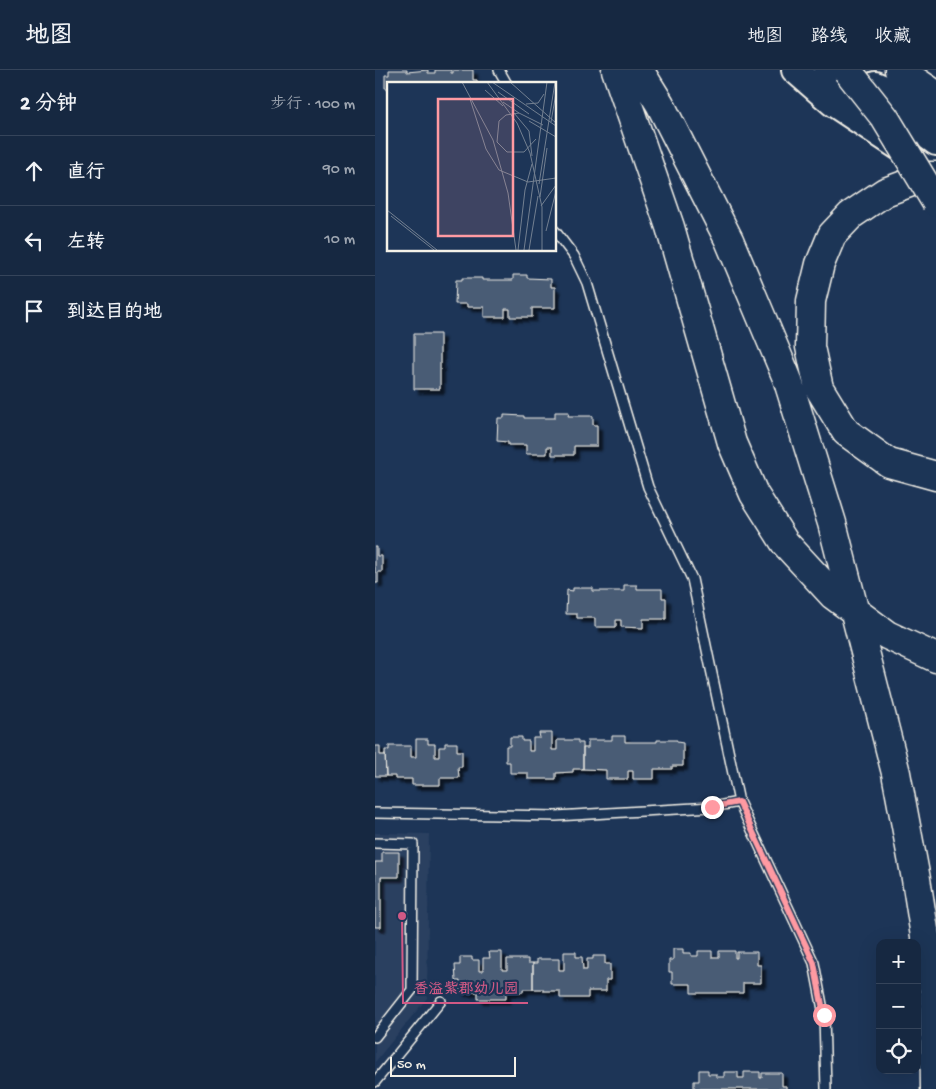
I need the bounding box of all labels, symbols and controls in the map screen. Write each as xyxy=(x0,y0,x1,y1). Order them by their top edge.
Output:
text: 地图 xyxy=(25,23,73,52)
text: 地图 xyxy=(747,27,783,48)
text: 路线 xyxy=(811,27,847,48)
text: 收藏 xyxy=(875,27,911,48)
inset map xyxy=(387,82,556,251)
text: 2 分钟 xyxy=(20,93,77,118)
text: 步行 · 100 m xyxy=(271,96,355,115)
icon: ahead xyxy=(20,157,48,185)
text: 90 m xyxy=(323,161,355,180)
text: 直行 xyxy=(67,162,105,185)
icon: left xyxy=(20,227,48,255)
text: 10 m xyxy=(324,231,355,250)
text: 左转 xyxy=(67,232,105,255)
icon: arrive xyxy=(20,297,48,325)
text: 到达目的地 xyxy=(67,302,162,325)
route end xyxy=(701,796,724,819)
map controls xyxy=(876,939,921,1074)
button: + xyxy=(876,939,921,984)
callout: 香溢紫郡幼儿园 xyxy=(403,973,528,1003)
text: 香溢紫郡幼儿园 xyxy=(413,981,519,999)
button: − xyxy=(876,984,921,1029)
route start xyxy=(813,1004,836,1027)
button: locate xyxy=(876,1029,921,1074)
scale bar xyxy=(390,1054,516,1077)
text: 50 m xyxy=(397,1057,426,1074)

